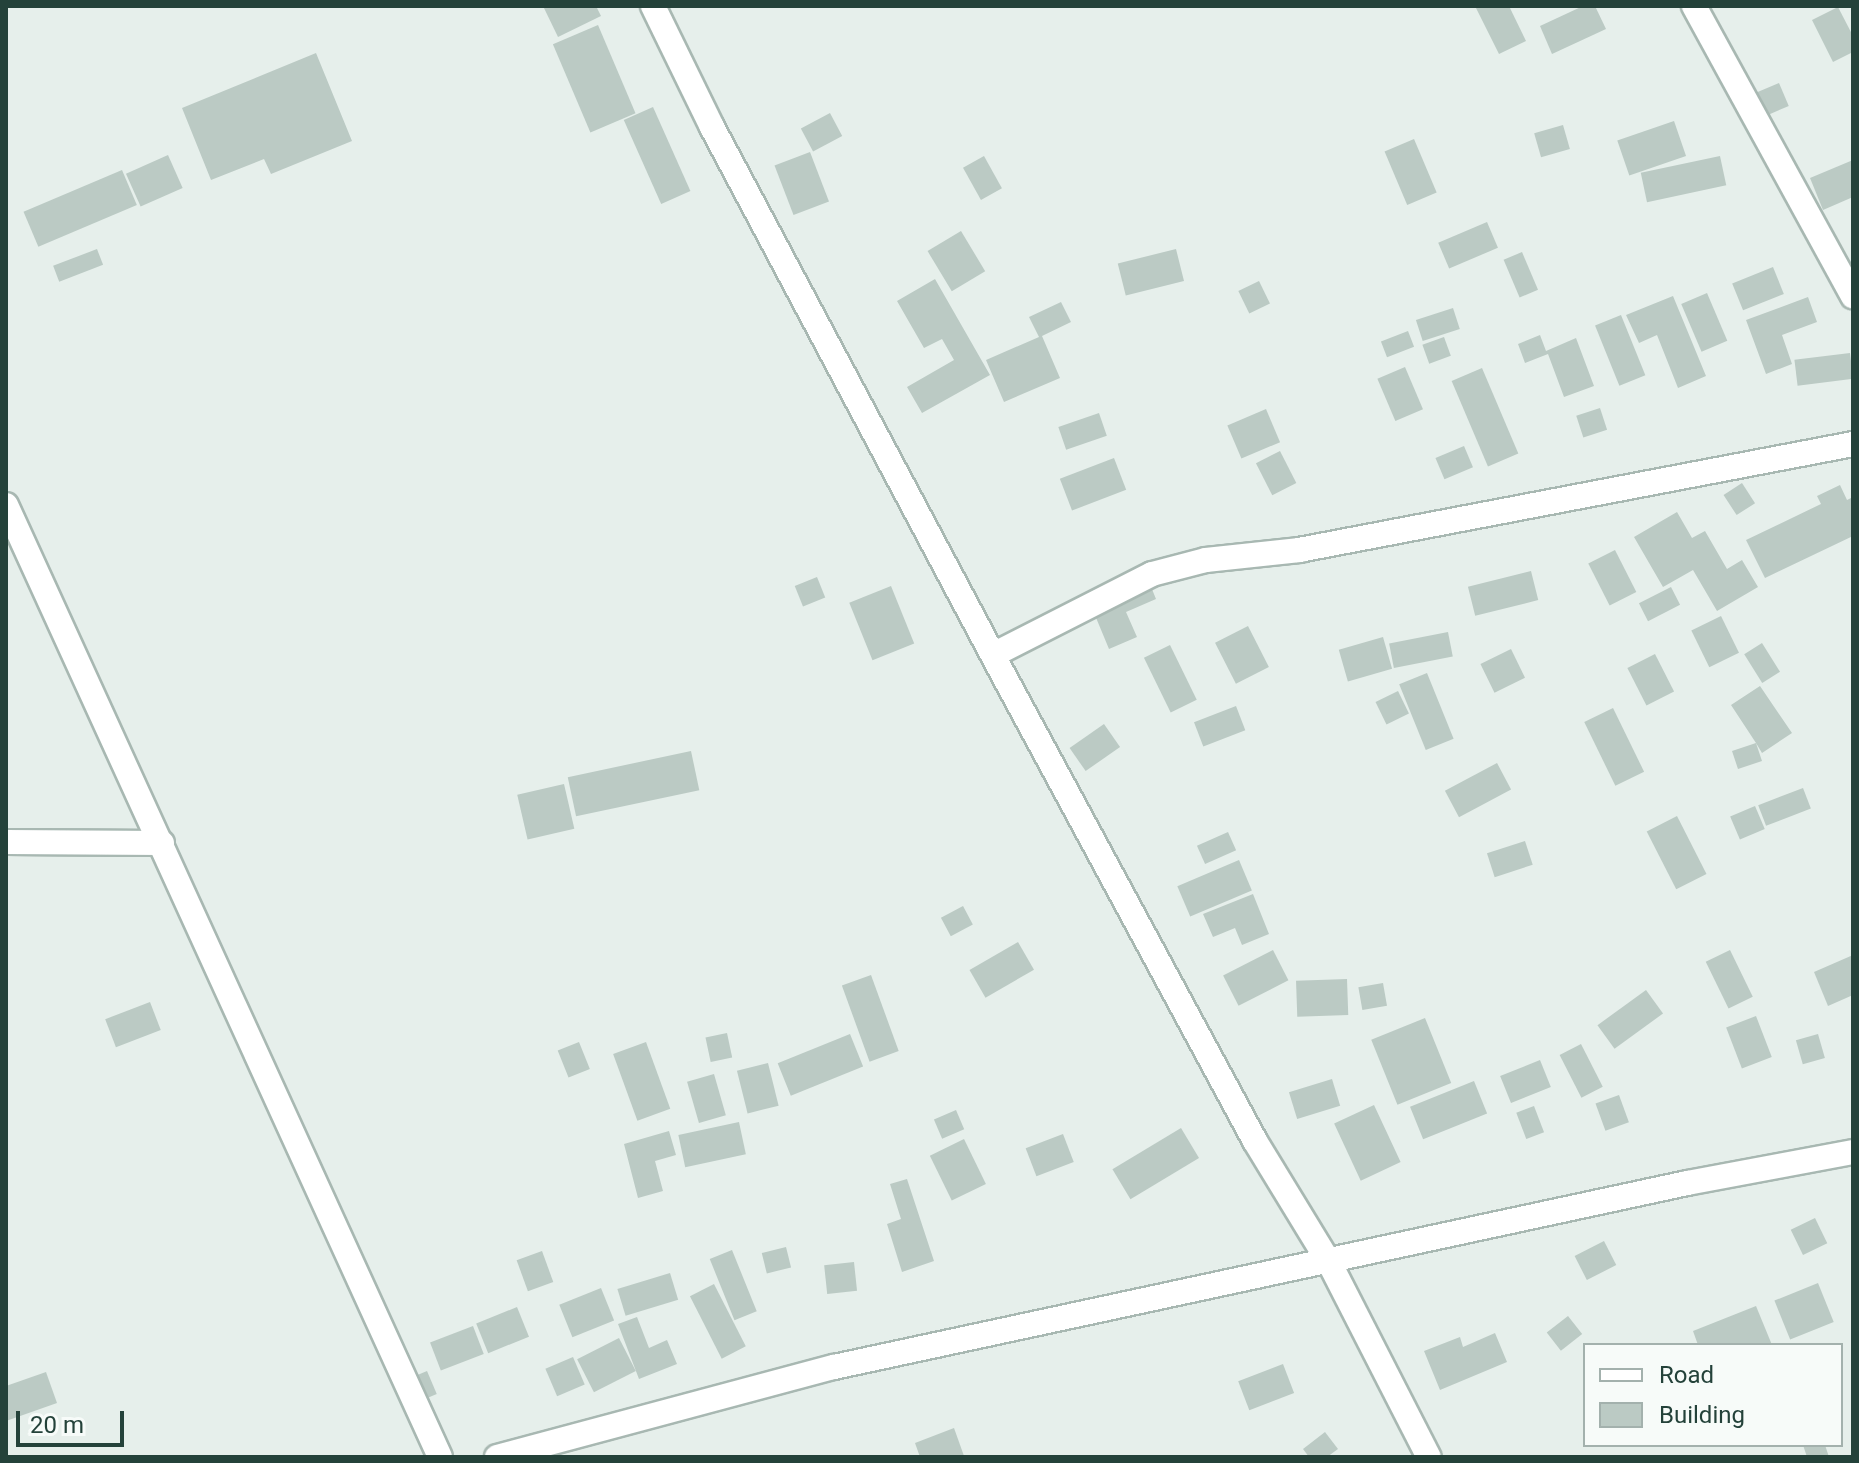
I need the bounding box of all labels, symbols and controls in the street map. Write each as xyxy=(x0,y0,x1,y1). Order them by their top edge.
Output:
legend xyxy=(1583,1343,1843,1447)
text: Road xyxy=(1659,1361,1714,1389)
scale bar xyxy=(20,1395,128,1445)
text: Building xyxy=(1659,1401,1745,1429)
text: 20 m xyxy=(30,1411,84,1439)

